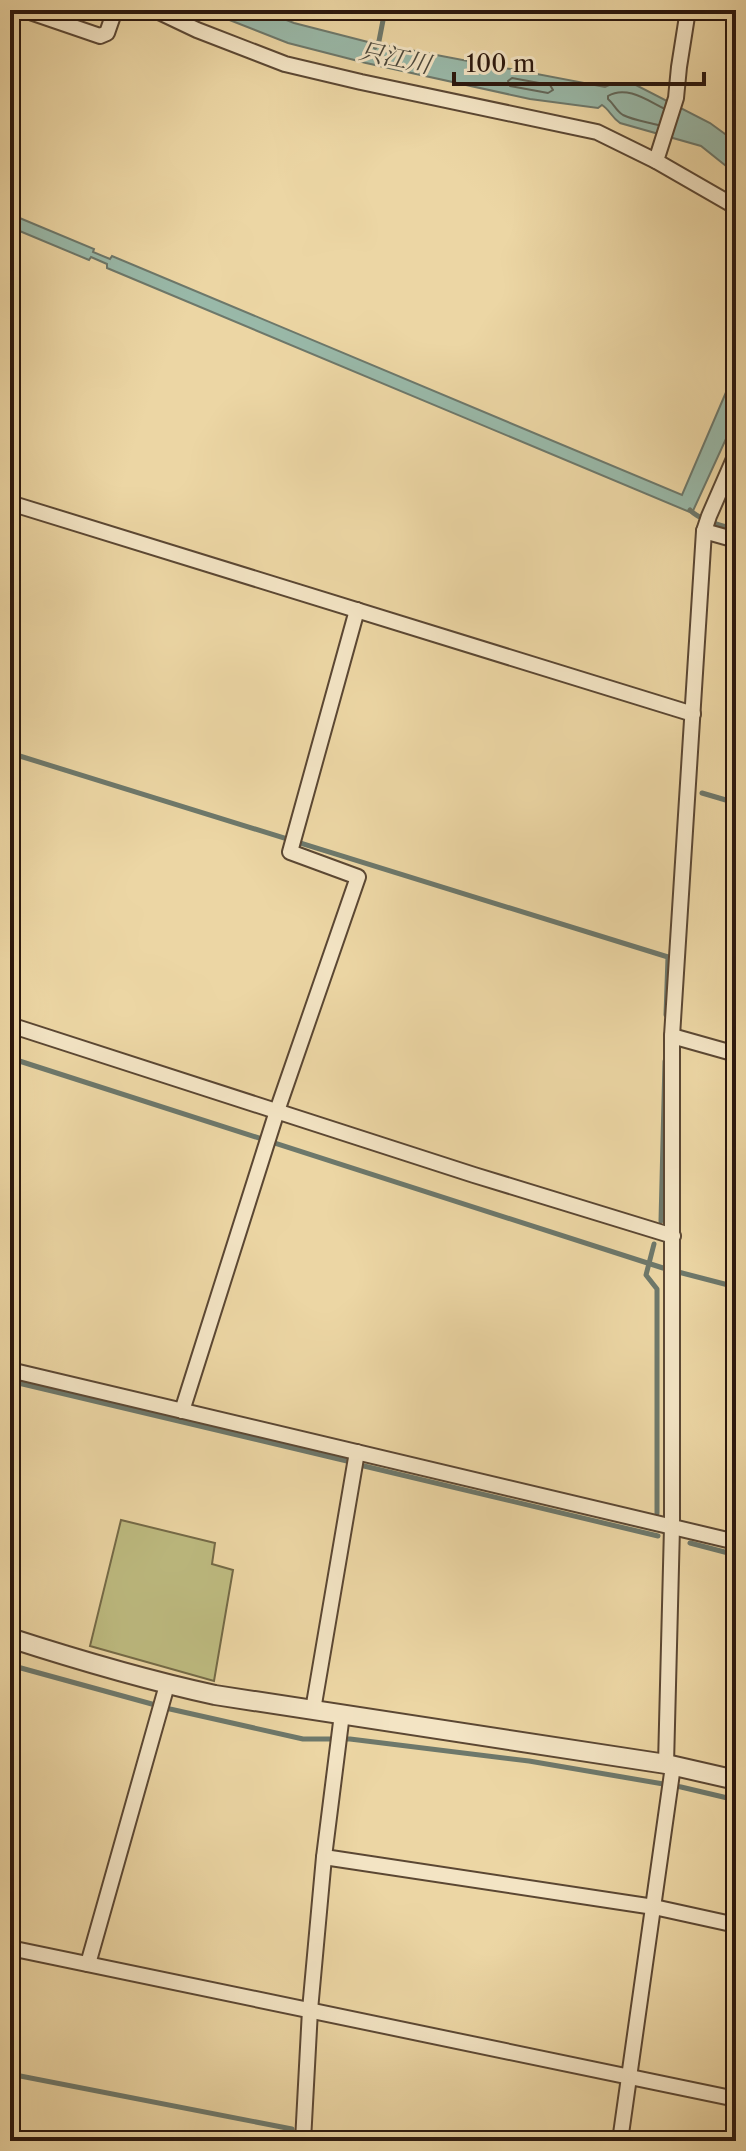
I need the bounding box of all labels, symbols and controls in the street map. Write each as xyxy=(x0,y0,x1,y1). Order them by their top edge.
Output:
water label: 只江川 xyxy=(357,36,436,80)
scale bar xyxy=(454,36,704,86)
text: 100 m xyxy=(466,49,535,78)

